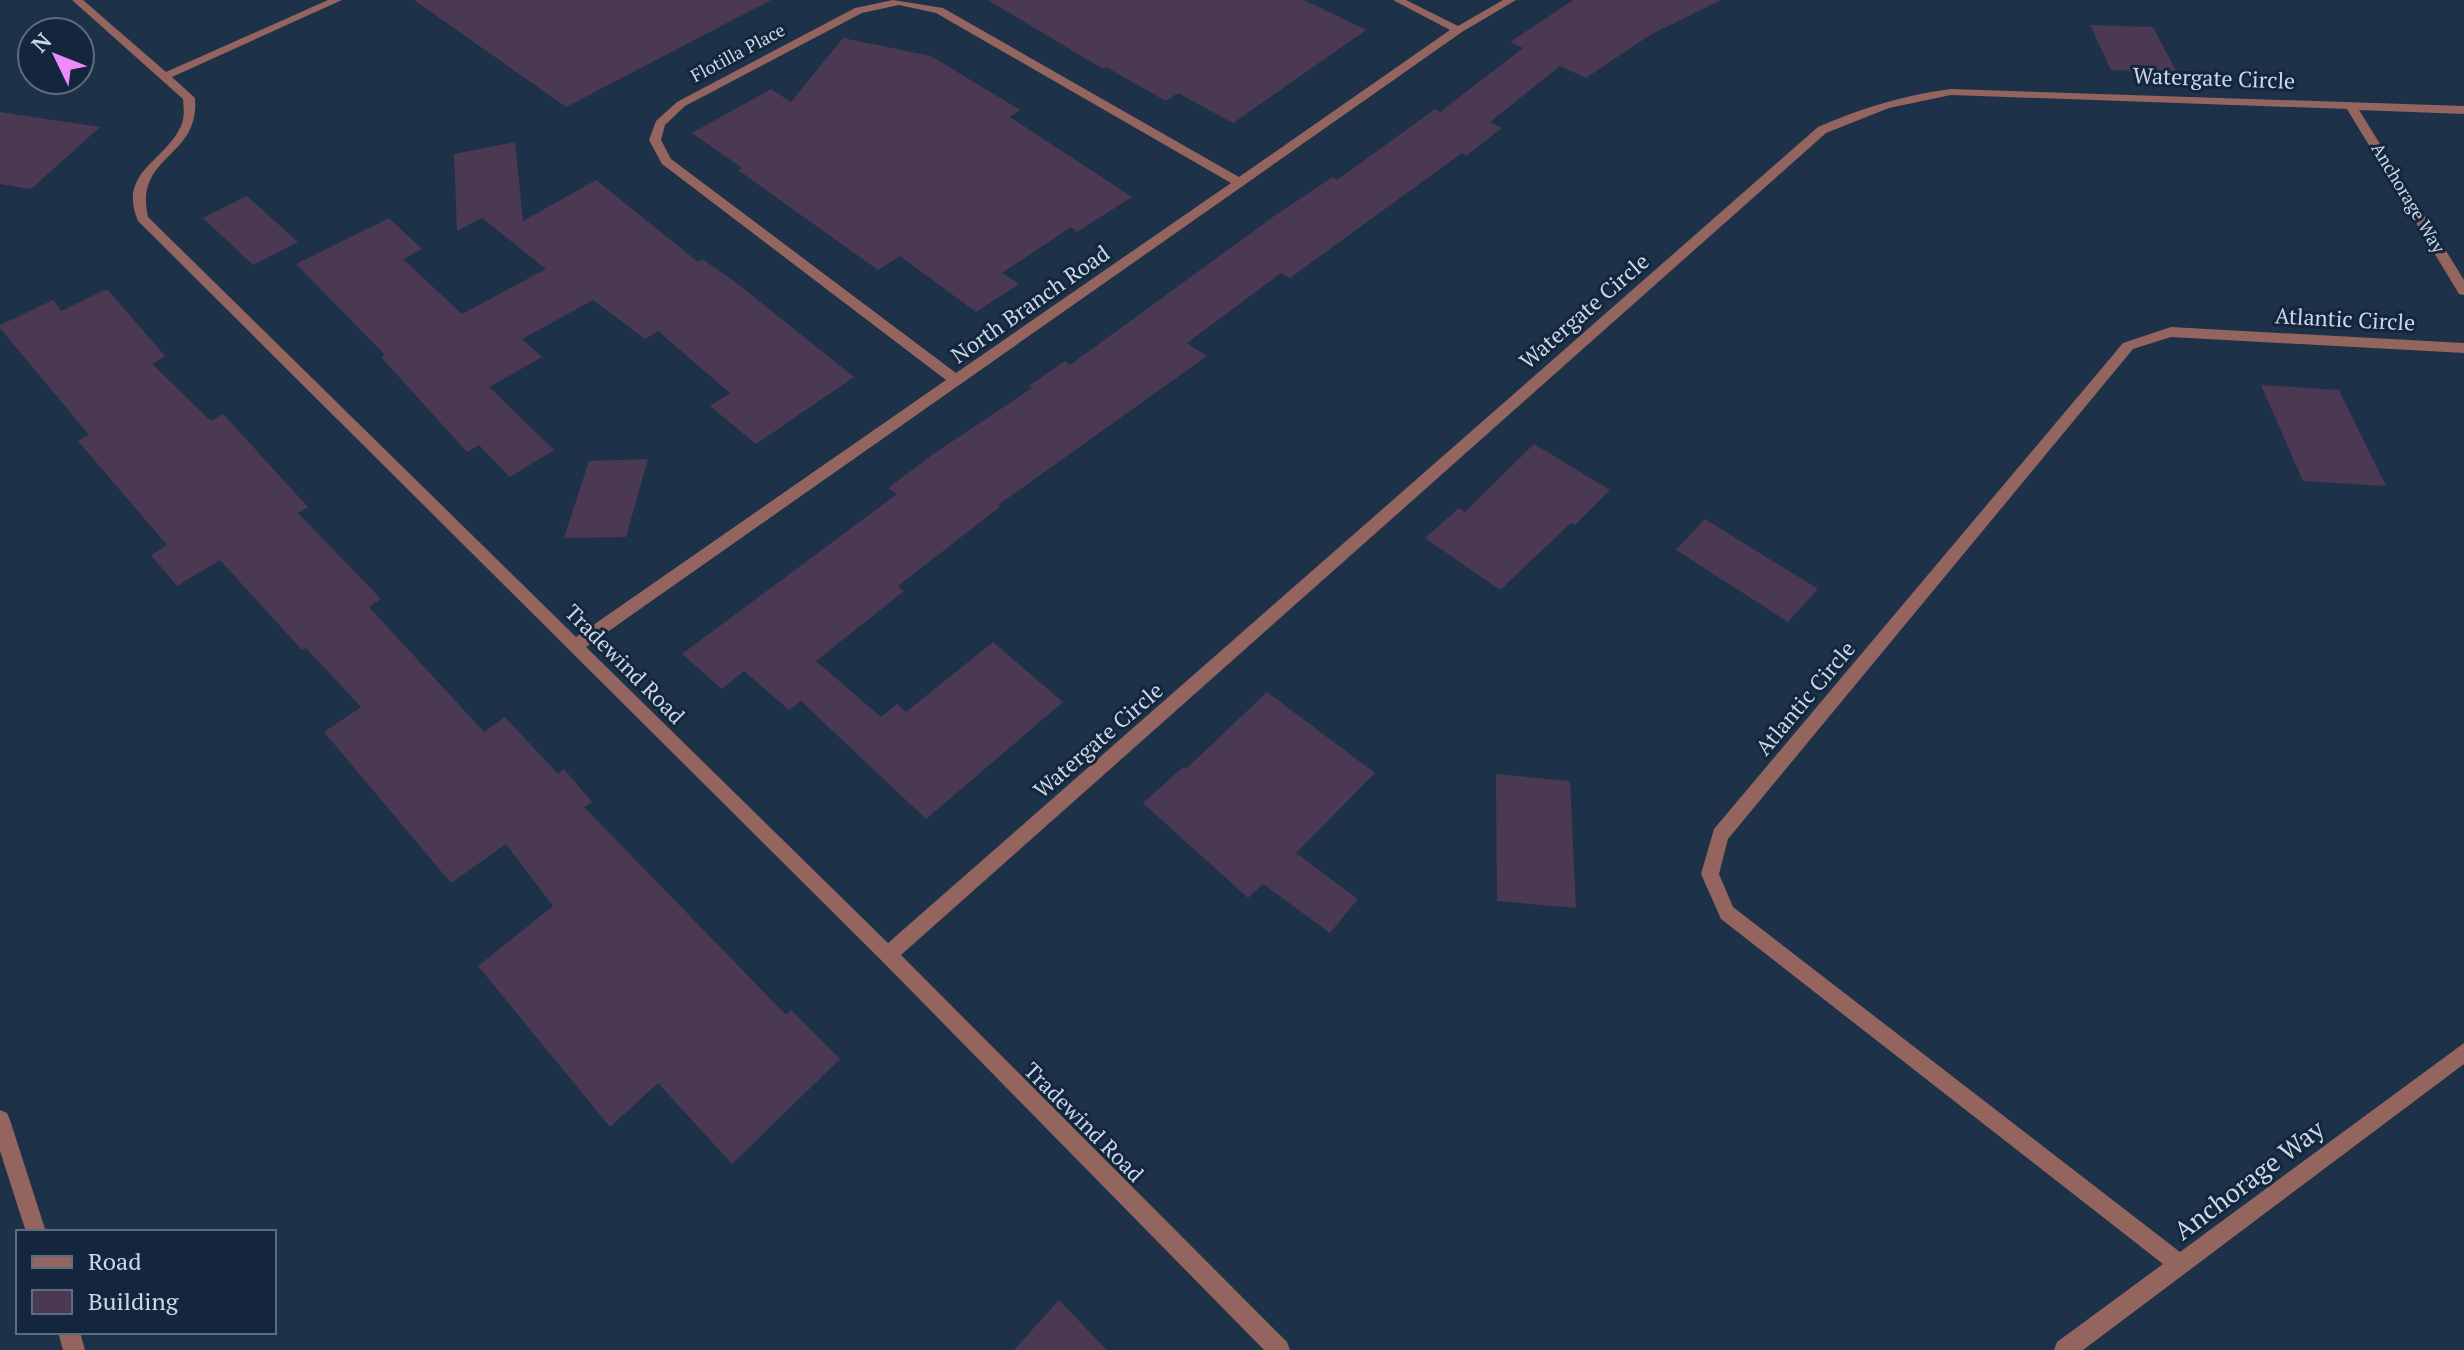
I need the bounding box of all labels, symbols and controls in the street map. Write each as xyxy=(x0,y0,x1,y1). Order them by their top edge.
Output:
north arrow xyxy=(16,16,96,96)
street label: Flotilla Place xyxy=(686,17,789,87)
text: N xyxy=(25,26,58,58)
street label: Watergate Circle xyxy=(2132,60,2296,95)
street label: Anchorage Way xyxy=(2366,138,2452,258)
street label: North Branch Road xyxy=(945,238,1115,369)
street label: Watergate Circle xyxy=(1513,246,1654,375)
street label: Atlantic Circle xyxy=(2274,300,2416,337)
street label: Tradewind Road xyxy=(559,597,692,730)
street label: Atlantic Circle xyxy=(1748,635,1861,761)
street label: Watergate Circle xyxy=(1027,675,1168,804)
street label: Tradewind Road xyxy=(1018,1055,1151,1188)
street label: Anchorage Way xyxy=(2166,1111,2331,1247)
legend xyxy=(16,1230,276,1334)
text: Road xyxy=(88,1245,142,1277)
text: Building xyxy=(88,1285,179,1317)

